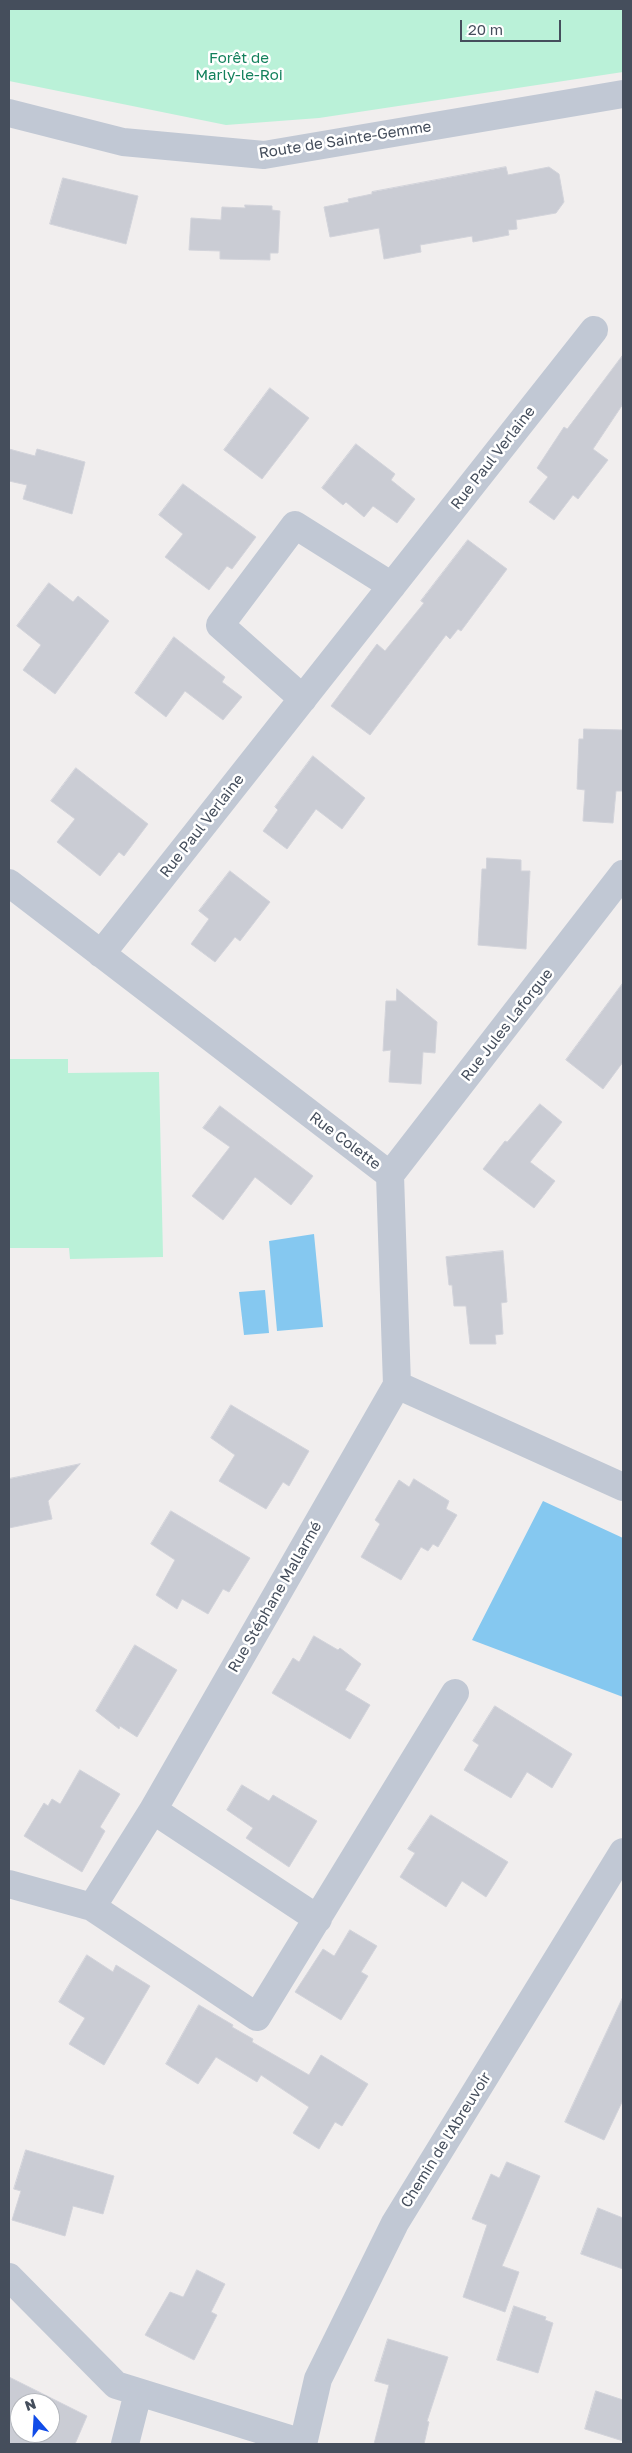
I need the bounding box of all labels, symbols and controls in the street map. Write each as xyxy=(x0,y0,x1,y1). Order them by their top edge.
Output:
scale bar xyxy=(462,10,563,42)
text: 20 m xyxy=(468,20,503,38)
park label: Forêt de Marly-le-Roi xyxy=(195,49,283,84)
street label: Route de Sainte-Gemme xyxy=(257,117,433,163)
street label: Rue Paul Verlaine xyxy=(447,403,539,513)
street label: Rue Paul Verlaine xyxy=(156,771,248,881)
street label: Rue Jules Laforgue xyxy=(457,965,557,1085)
street label: Rue Colette xyxy=(306,1108,384,1174)
street label: Rue Stéphane Mallarmé xyxy=(224,1518,326,1676)
street label: Chemin de l'Abreuvoir xyxy=(397,2069,495,2211)
north arrow xyxy=(10,2393,60,2443)
text: N xyxy=(22,2395,38,2414)

